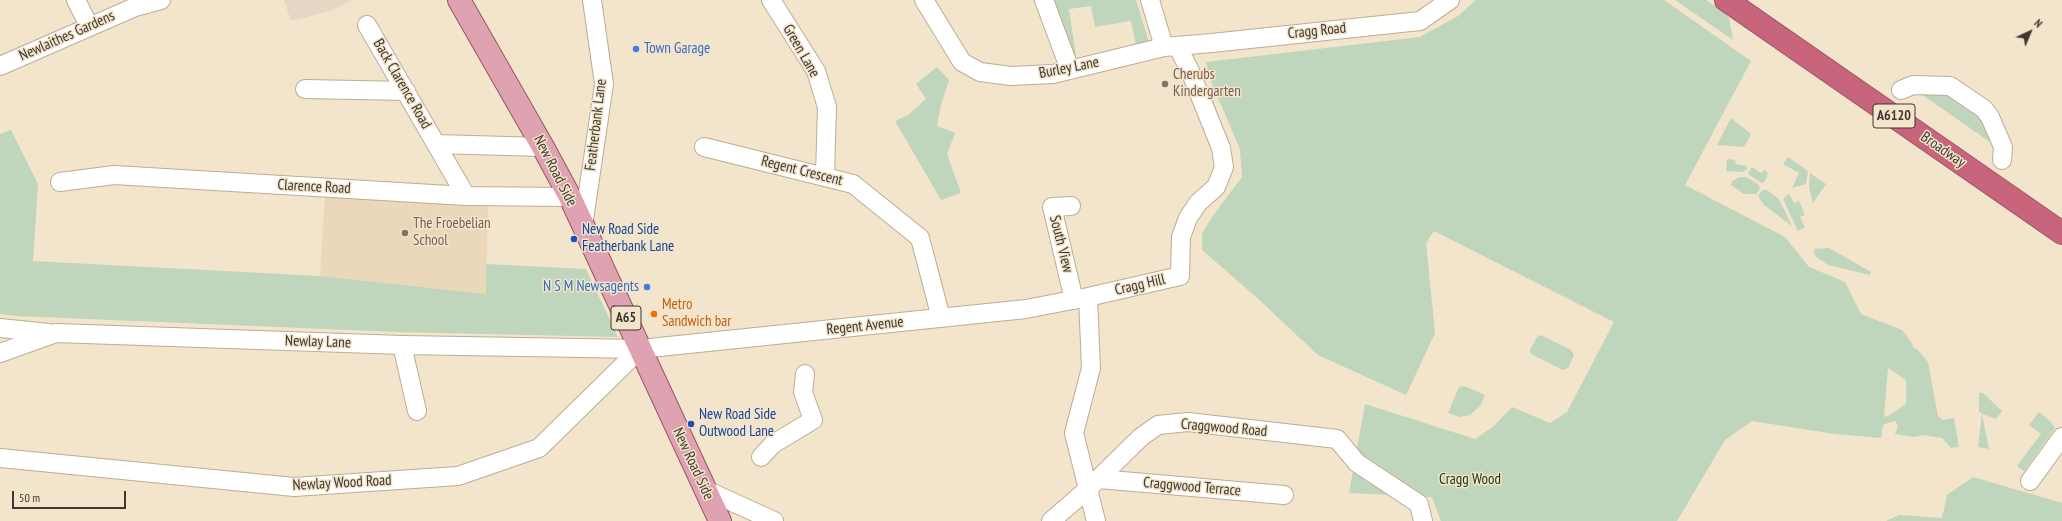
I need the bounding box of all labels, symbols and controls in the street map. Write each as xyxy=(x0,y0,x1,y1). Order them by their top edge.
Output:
street label: Newlaithes Gardens xyxy=(16,7,118,65)
north arrow xyxy=(2010,12,2050,52)
text: N xyxy=(2031,16,2045,30)
street label: Cragg Road xyxy=(1287,19,1347,43)
street label: Green Lane xyxy=(779,21,823,81)
street label: Back Clarence Road xyxy=(369,36,435,132)
place label: Town Garage xyxy=(644,40,710,58)
marker: Town Garage xyxy=(631,44,641,54)
street label: Burley Lane xyxy=(1037,53,1101,83)
place label: Cherubs Kindergarten xyxy=(1173,66,1241,101)
street label: Featherbank Lane xyxy=(581,78,611,172)
marker: Cherubs Kindergarten xyxy=(1160,79,1170,89)
road number: A6120 xyxy=(1873,104,1915,128)
street label: Broadway xyxy=(1917,128,1969,172)
street label: New Road Side xyxy=(529,132,581,210)
street label: Regent Crescent xyxy=(759,152,845,190)
street label: Clarence Road xyxy=(277,176,351,198)
street label: South View xyxy=(1045,213,1077,275)
place label: The Froebelian School xyxy=(413,215,491,250)
place label: New Road Side Featherbank Lane xyxy=(582,221,674,256)
marker: The Froebelian School xyxy=(400,228,410,238)
marker: New Road Side Featherbank Lane xyxy=(569,234,579,244)
street label: Cragg Hill xyxy=(1113,270,1167,300)
place label: N S M Newsagents xyxy=(543,278,639,296)
marker: N S M Newsagents xyxy=(642,282,652,292)
place label: Metro Sandwich bar xyxy=(662,296,731,331)
road number: A65 xyxy=(611,306,641,330)
marker: Metro Sandwich bar xyxy=(649,309,659,319)
street label: Regent Avenue xyxy=(826,313,904,339)
street label: Newlay Lane xyxy=(285,332,351,352)
place label: New Road Side Outwood Lane xyxy=(699,406,776,441)
street label: Craggwood Road xyxy=(1180,415,1268,441)
marker: New Road Side Outwood Lane xyxy=(686,419,696,429)
street label: New Road Side xyxy=(669,425,717,503)
street label: Newlay Wood Road xyxy=(292,471,392,495)
park label: Cragg Wood xyxy=(1439,471,1501,489)
street label: Craggwood Terrace xyxy=(1142,474,1242,500)
scale bar xyxy=(14,483,128,509)
text: 50 m xyxy=(19,490,40,505)

